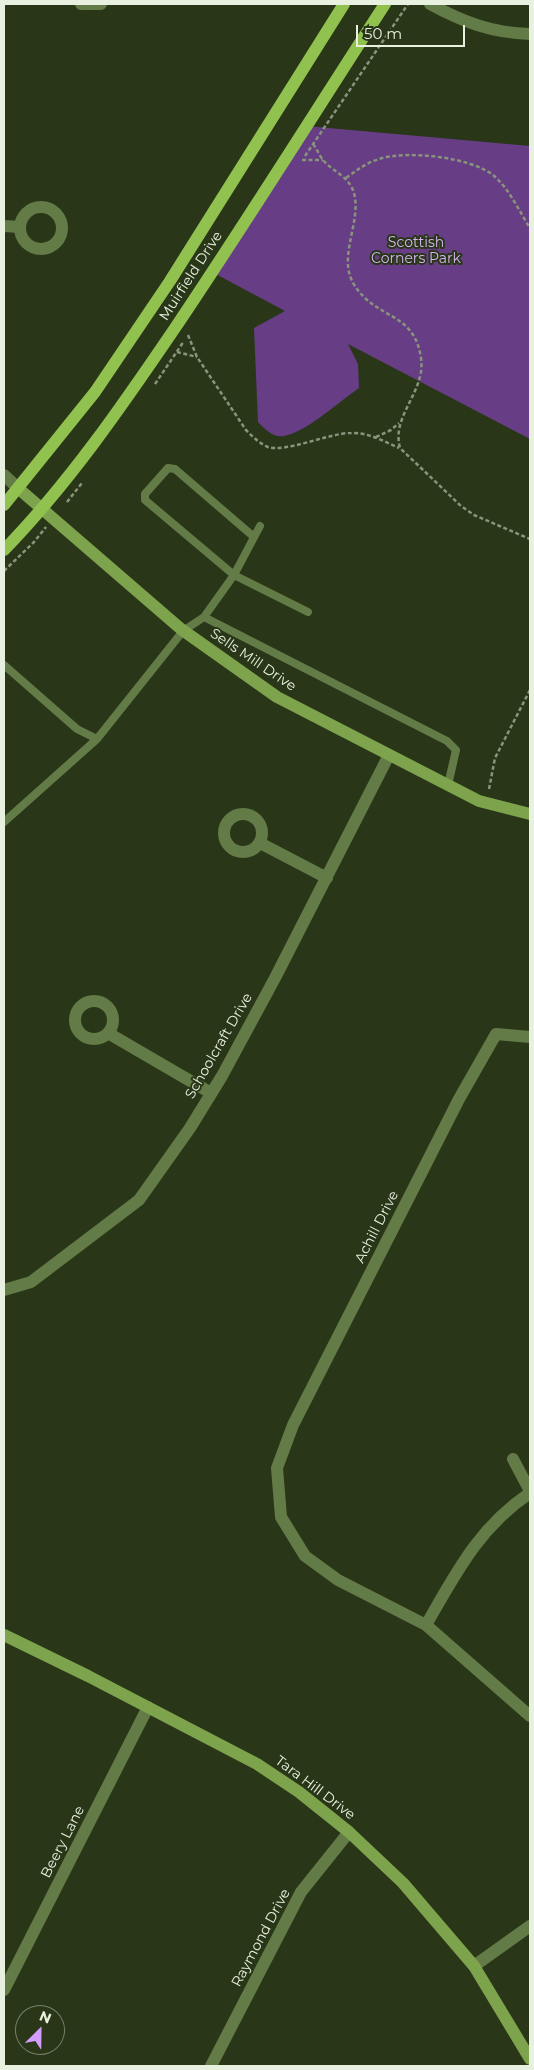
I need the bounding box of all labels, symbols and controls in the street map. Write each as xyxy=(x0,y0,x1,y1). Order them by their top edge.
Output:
scale bar xyxy=(359,15,468,47)
text: 50 m xyxy=(364,24,402,43)
street label: Muirfield Drive xyxy=(156,228,226,324)
park label: Scottish Corners Park xyxy=(371,235,461,268)
street label: Sells Mill Drive xyxy=(207,625,299,695)
street label: Schoolcraft Drive xyxy=(182,990,256,1102)
street label: Achill Drive xyxy=(352,1188,402,1266)
street label: Tara Hill Drive xyxy=(272,1752,358,1824)
street label: Beery Lane xyxy=(38,1803,88,1881)
street label: Raymond Drive xyxy=(228,1886,294,1990)
north arrow xyxy=(15,2005,65,2055)
text: N xyxy=(37,2007,54,2028)

